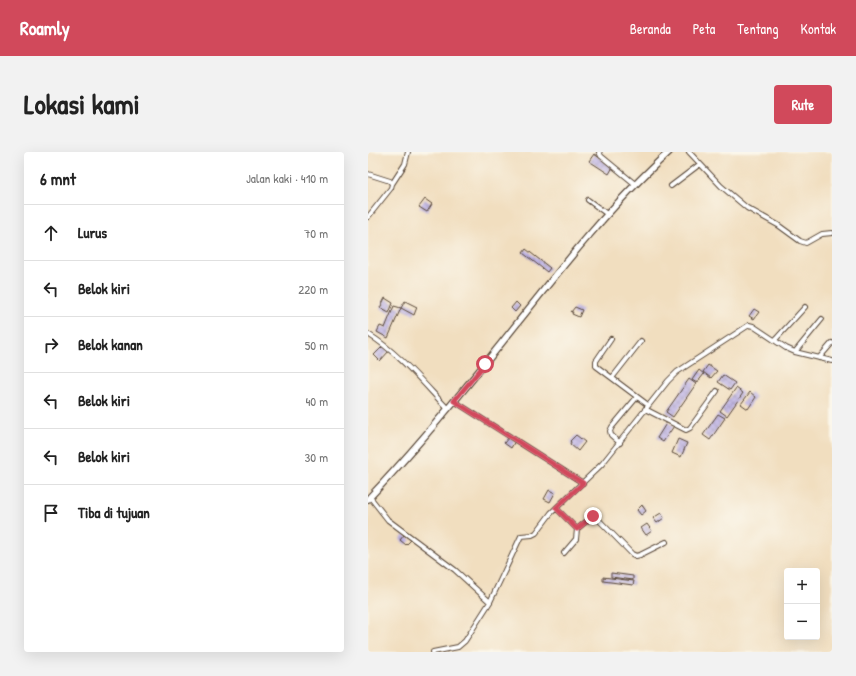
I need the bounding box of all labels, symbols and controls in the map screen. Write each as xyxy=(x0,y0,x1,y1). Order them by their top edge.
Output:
text: Roamly xyxy=(20,15,70,41)
text: Beranda xyxy=(630,19,671,38)
text: Peta xyxy=(693,19,715,38)
text: Tentang xyxy=(737,19,779,38)
text: Kontak xyxy=(801,19,836,38)
text: Lokasi kami xyxy=(24,85,140,123)
button: Rute xyxy=(774,85,832,124)
text: 6 mnt xyxy=(40,167,76,190)
text: Jalan kaki · 410 m xyxy=(246,169,328,187)
icon: ahead xyxy=(40,222,62,244)
text: Lurus xyxy=(78,222,107,243)
text: 70 m xyxy=(304,224,328,242)
icon: left xyxy=(40,278,62,300)
text: Belok kiri xyxy=(78,278,130,299)
text: 220 m xyxy=(298,280,328,298)
icon: right xyxy=(40,334,62,356)
text: Belok kanan xyxy=(78,334,143,355)
text: 50 m xyxy=(305,336,328,354)
route start xyxy=(476,355,494,373)
icon: left xyxy=(40,390,62,412)
text: Belok kiri xyxy=(78,390,130,411)
text: 40 m xyxy=(305,392,328,410)
icon: left xyxy=(40,446,62,468)
text: Belok kiri xyxy=(78,446,130,467)
text: 30 m xyxy=(305,448,328,466)
icon: arrive xyxy=(40,502,62,524)
text: Tiba di tujuan xyxy=(78,502,150,523)
route end xyxy=(584,507,602,525)
map controls xyxy=(784,568,820,640)
button: + xyxy=(784,568,820,604)
button: − xyxy=(784,604,820,640)

